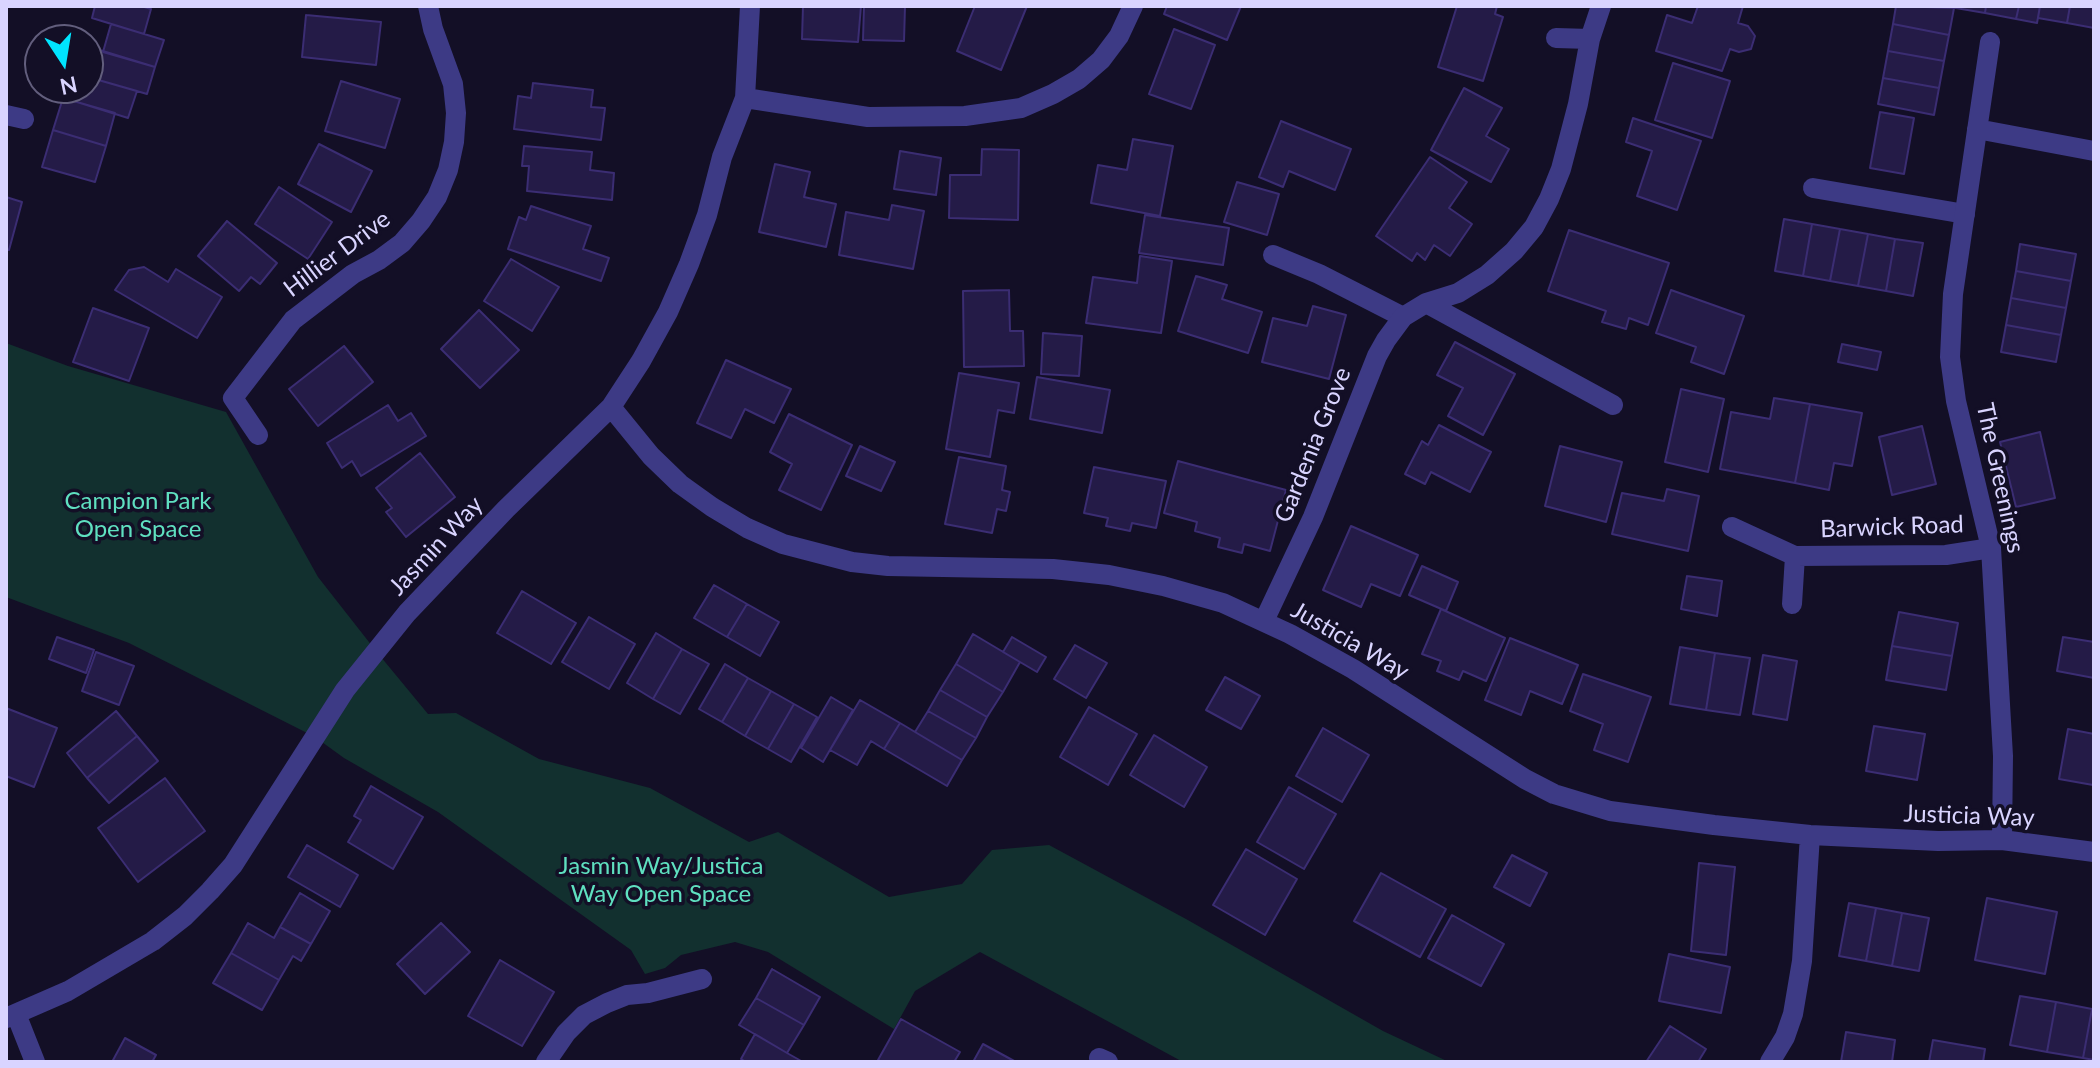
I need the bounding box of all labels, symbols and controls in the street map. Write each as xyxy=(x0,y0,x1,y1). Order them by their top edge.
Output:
north arrow xyxy=(24,24,104,104)
text: N xyxy=(58,71,80,101)
street label: Hillier Drive xyxy=(278,205,396,303)
street label: Gardenia Grove xyxy=(1269,363,1357,527)
street label: The Greenings xyxy=(1970,400,2030,556)
park label: Campion Park Open Space xyxy=(65,487,211,543)
street label: Jasmin Way xyxy=(383,491,489,601)
street label: Barwick Road xyxy=(1820,510,1964,544)
street label: Justicia Way xyxy=(1286,596,1414,686)
street label: Justicia Way xyxy=(1903,799,2035,833)
park label: Jasmin Way/Justica Way Open Space xyxy=(559,852,763,908)

